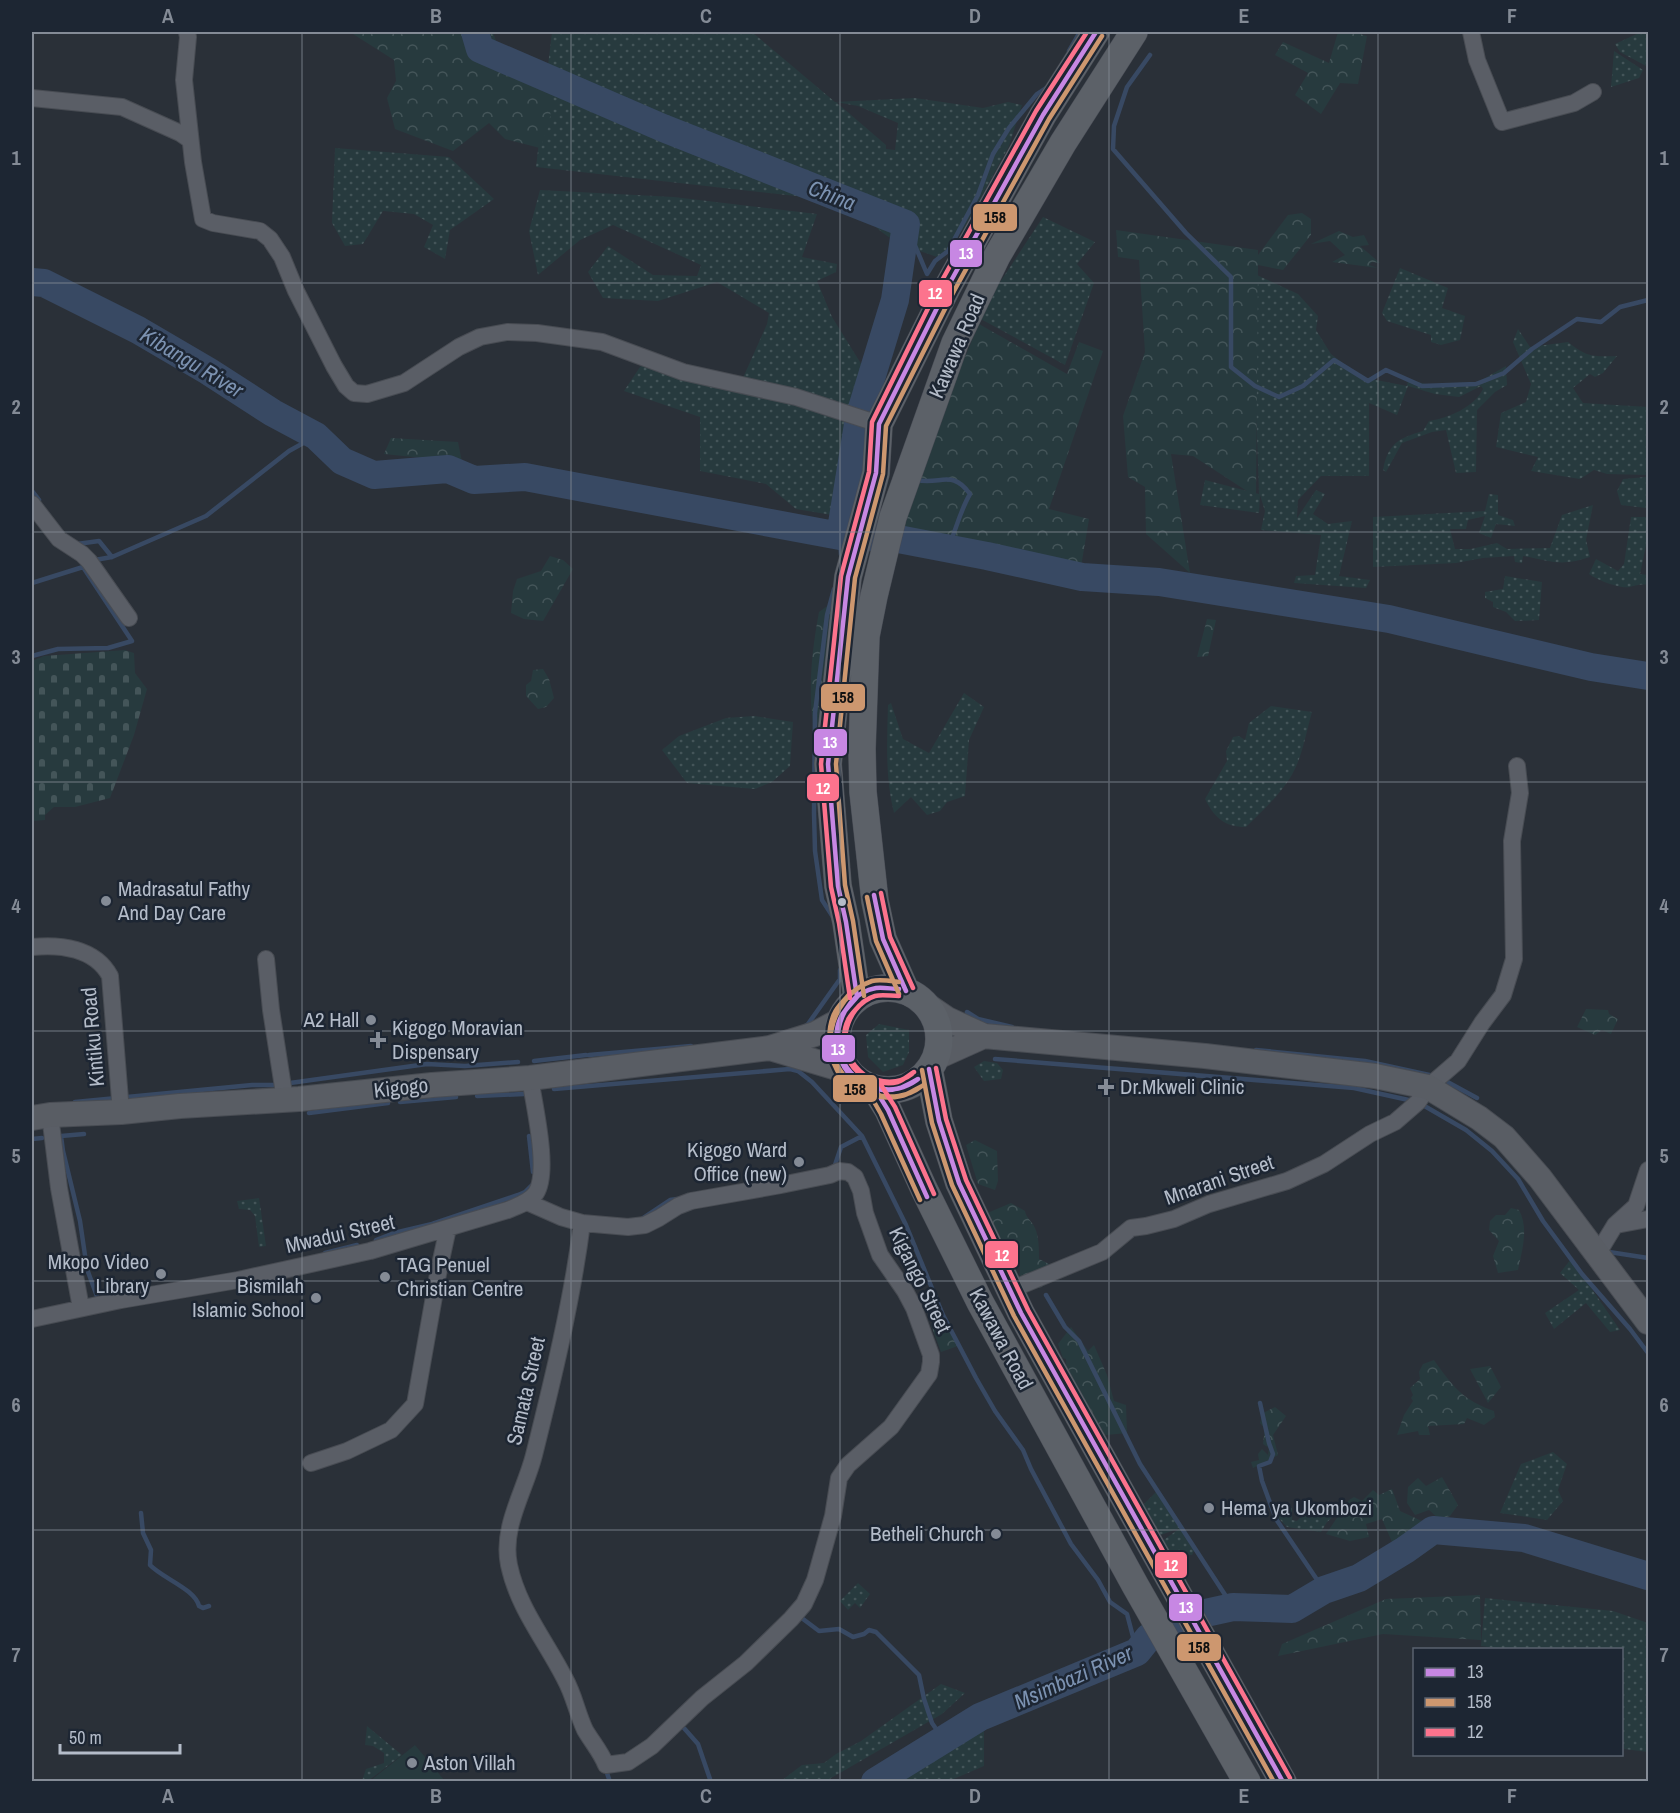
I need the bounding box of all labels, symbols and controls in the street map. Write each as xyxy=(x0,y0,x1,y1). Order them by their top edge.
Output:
text: A xyxy=(162,2,174,29)
text: B xyxy=(430,2,442,29)
text: C xyxy=(700,2,712,29)
text: D xyxy=(969,2,981,29)
text: E xyxy=(1239,2,1250,29)
text: F xyxy=(1507,2,1517,29)
text: 1 xyxy=(11,144,21,171)
text: 1 xyxy=(1659,144,1669,171)
water label: China xyxy=(804,172,860,218)
line badge: 158 xyxy=(972,203,1018,232)
text: 158 xyxy=(984,206,1006,228)
line badge: 13 xyxy=(949,239,983,268)
text: 13 xyxy=(959,242,973,264)
line badge: 12 xyxy=(918,279,953,308)
text: 12 xyxy=(928,282,942,304)
street label: Kawawa Road xyxy=(922,289,992,403)
water label: Kibangu River xyxy=(135,319,250,405)
text: 2 xyxy=(11,393,21,420)
text: 2 xyxy=(1659,393,1669,420)
text: 3 xyxy=(11,643,21,670)
text: 3 xyxy=(1659,643,1669,670)
line badge: 158 xyxy=(820,683,866,712)
text: 158 xyxy=(832,686,854,708)
line badge: 13 xyxy=(813,728,848,757)
text: 13 xyxy=(823,731,837,753)
line badge: 12 xyxy=(806,773,840,802)
text: 12 xyxy=(816,777,830,799)
place label: Madrasatul Fathy And Day Care xyxy=(117,874,251,927)
text: 4 xyxy=(11,892,21,919)
text: 4 xyxy=(1659,892,1669,919)
marker: Madrasatul Fathy And Day Care xyxy=(99,894,113,908)
unlabelled marker xyxy=(836,896,848,908)
street label: Kintiku Road xyxy=(74,986,111,1088)
place label: A2 Hall xyxy=(302,1005,359,1034)
marker: A2 Hall xyxy=(364,1013,378,1027)
place label: Kigogo Moravian Dispensary xyxy=(392,1013,523,1066)
marker: Kigogo Moravian Dispensary xyxy=(369,1031,387,1049)
line badge: 13 xyxy=(821,1034,856,1063)
text: 13 xyxy=(831,1038,845,1060)
street label: Kigogo xyxy=(372,1070,430,1105)
place label: Dr.Mkweli Clinic xyxy=(1120,1072,1244,1101)
line badge: 158 xyxy=(832,1074,878,1103)
text: 158 xyxy=(844,1078,866,1100)
marker: Dr.Mkweli Clinic xyxy=(1097,1078,1115,1096)
place label: Kigogo Ward Office (new) xyxy=(687,1135,787,1188)
text: 5 xyxy=(11,1142,21,1169)
text: 5 xyxy=(1659,1142,1669,1169)
street label: Mnarani Street xyxy=(1160,1147,1278,1212)
marker: Kigogo Ward Office (new) xyxy=(792,1155,806,1169)
street label: Mwadui Street xyxy=(283,1207,397,1260)
street label: Kigango Street xyxy=(882,1222,959,1338)
line badge: 12 xyxy=(984,1240,1019,1269)
text: 12 xyxy=(995,1244,1009,1266)
place label: Mkopo Video Library xyxy=(48,1247,149,1300)
place label: TAG Penuel Christian Centre xyxy=(397,1250,523,1303)
marker: Mkopo Video Library xyxy=(154,1267,168,1281)
marker: TAG Penuel Christian Centre xyxy=(378,1270,392,1284)
place label: Bismilah Islamic School xyxy=(192,1271,304,1324)
street label: Kawawa Road xyxy=(963,1283,1040,1395)
marker: Bismilah Islamic School xyxy=(309,1291,323,1305)
street label: Samata Street xyxy=(499,1334,552,1448)
text: 6 xyxy=(11,1391,21,1418)
text: 6 xyxy=(1659,1391,1669,1418)
place label: Hema ya Ukombozi xyxy=(1221,1493,1372,1522)
marker: Hema ya Ukombozi xyxy=(1202,1501,1216,1515)
place label: Betheli Church xyxy=(870,1519,984,1548)
marker: Betheli Church xyxy=(989,1527,1003,1541)
line badge: 12 xyxy=(1154,1551,1188,1579)
text: 12 xyxy=(1164,1554,1178,1576)
line badge: 13 xyxy=(1168,1593,1203,1622)
text: 13 xyxy=(1179,1596,1193,1618)
line badge: 158 xyxy=(1176,1633,1222,1662)
text: 158 xyxy=(1188,1636,1210,1658)
water label: Msimbazi River xyxy=(1009,1637,1138,1716)
text: 7 xyxy=(11,1641,21,1668)
text: 7 xyxy=(1659,1641,1669,1668)
legend xyxy=(1413,1648,1623,1756)
text: 13 xyxy=(1467,1659,1483,1684)
text: 158 xyxy=(1467,1689,1492,1714)
scale bar xyxy=(60,1717,180,1755)
text: 12 xyxy=(1467,1719,1483,1744)
text: 50 m xyxy=(69,1725,102,1750)
place label: Aston Villah xyxy=(423,1748,516,1777)
marker: Aston Villah xyxy=(405,1756,419,1770)
text: A xyxy=(162,1782,174,1809)
text: B xyxy=(430,1782,442,1809)
text: C xyxy=(700,1782,712,1809)
text: D xyxy=(969,1782,981,1809)
text: E xyxy=(1239,1782,1250,1809)
text: F xyxy=(1507,1782,1517,1809)

